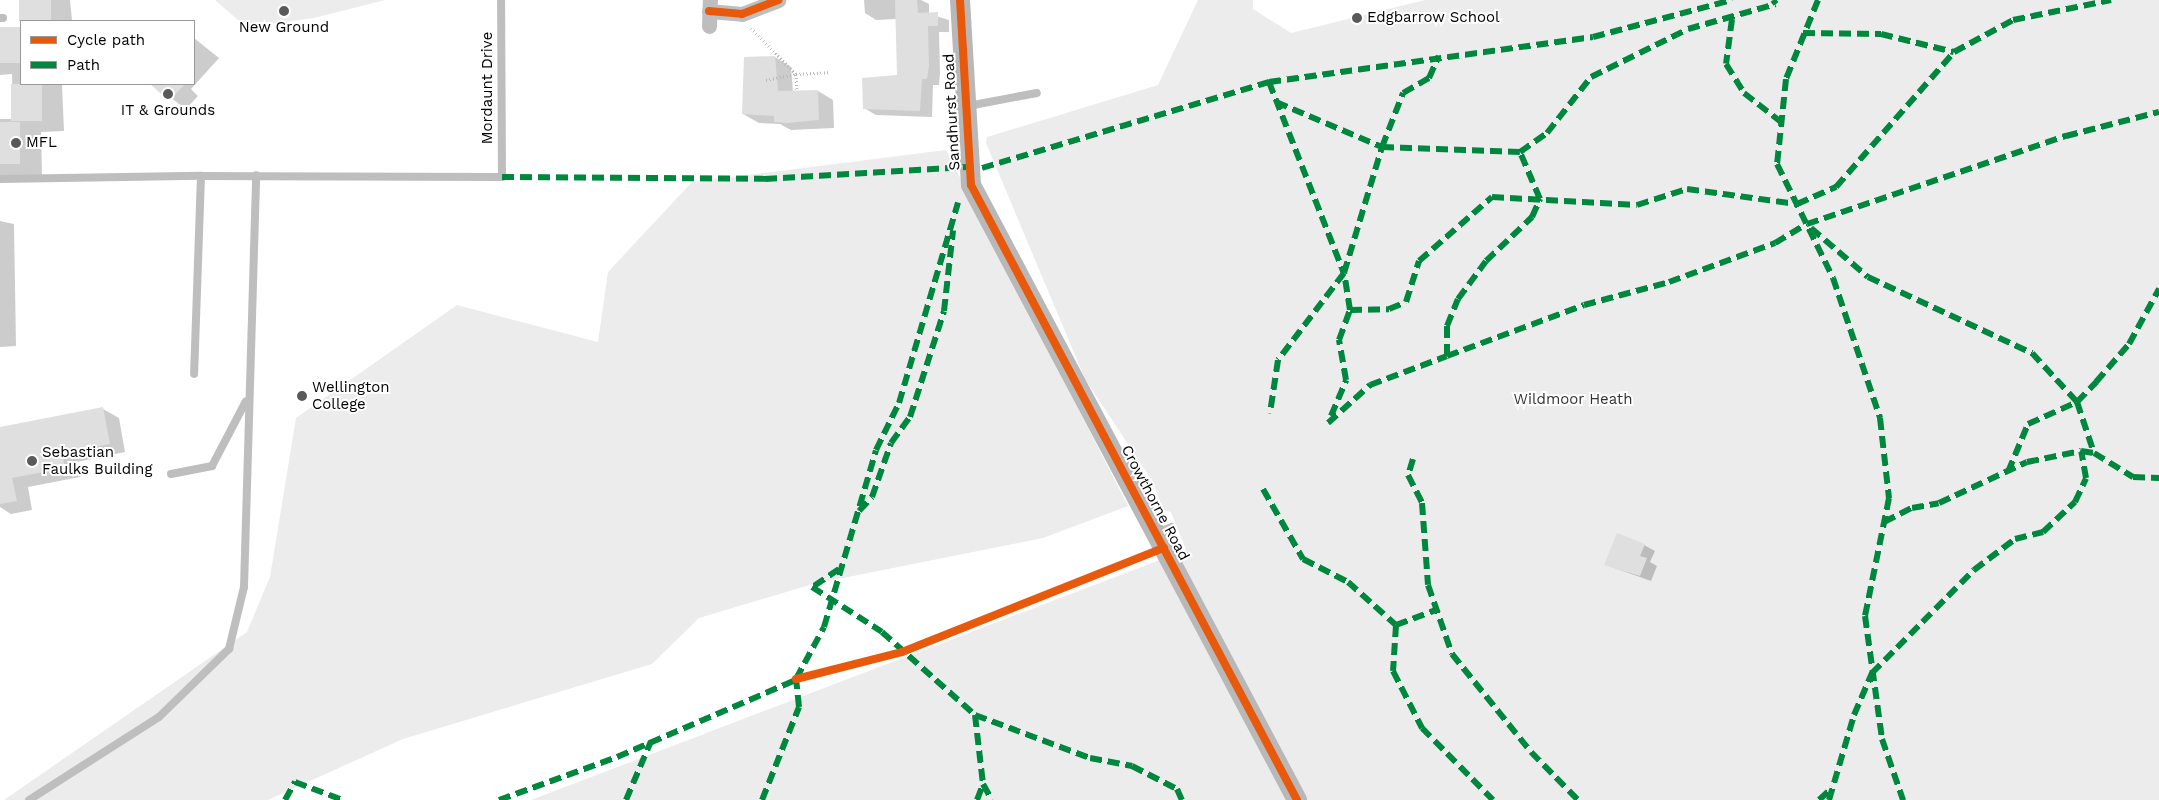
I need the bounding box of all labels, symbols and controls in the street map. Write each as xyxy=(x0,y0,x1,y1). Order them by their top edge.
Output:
marker: New Ground xyxy=(278,5,290,17)
place label: Edgbarrow School xyxy=(1367,9,1500,27)
marker: Edgbarrow School xyxy=(1351,12,1363,24)
place label: New Ground xyxy=(239,19,329,37)
legend xyxy=(20,20,195,85)
text: Cycle path xyxy=(67,31,145,49)
street label: Mordaunt Drive xyxy=(479,32,497,144)
street label: Sandhurst Road xyxy=(940,53,964,171)
text: Path xyxy=(67,56,100,74)
marker: IT & Grounds xyxy=(162,88,174,100)
place label: IT & Grounds xyxy=(121,102,215,120)
place label: MFL xyxy=(26,134,57,152)
marker: MFL xyxy=(10,137,22,149)
place label: Wellington College xyxy=(312,378,390,413)
marker: Wellington College xyxy=(296,390,308,402)
park label: Wildmoor Heath xyxy=(1513,391,1633,409)
street label: Crowthorne Road xyxy=(1117,442,1193,564)
place label: Sebastian Faulks Building xyxy=(42,443,152,478)
marker: Sebastian Faulks Building xyxy=(26,455,38,467)

